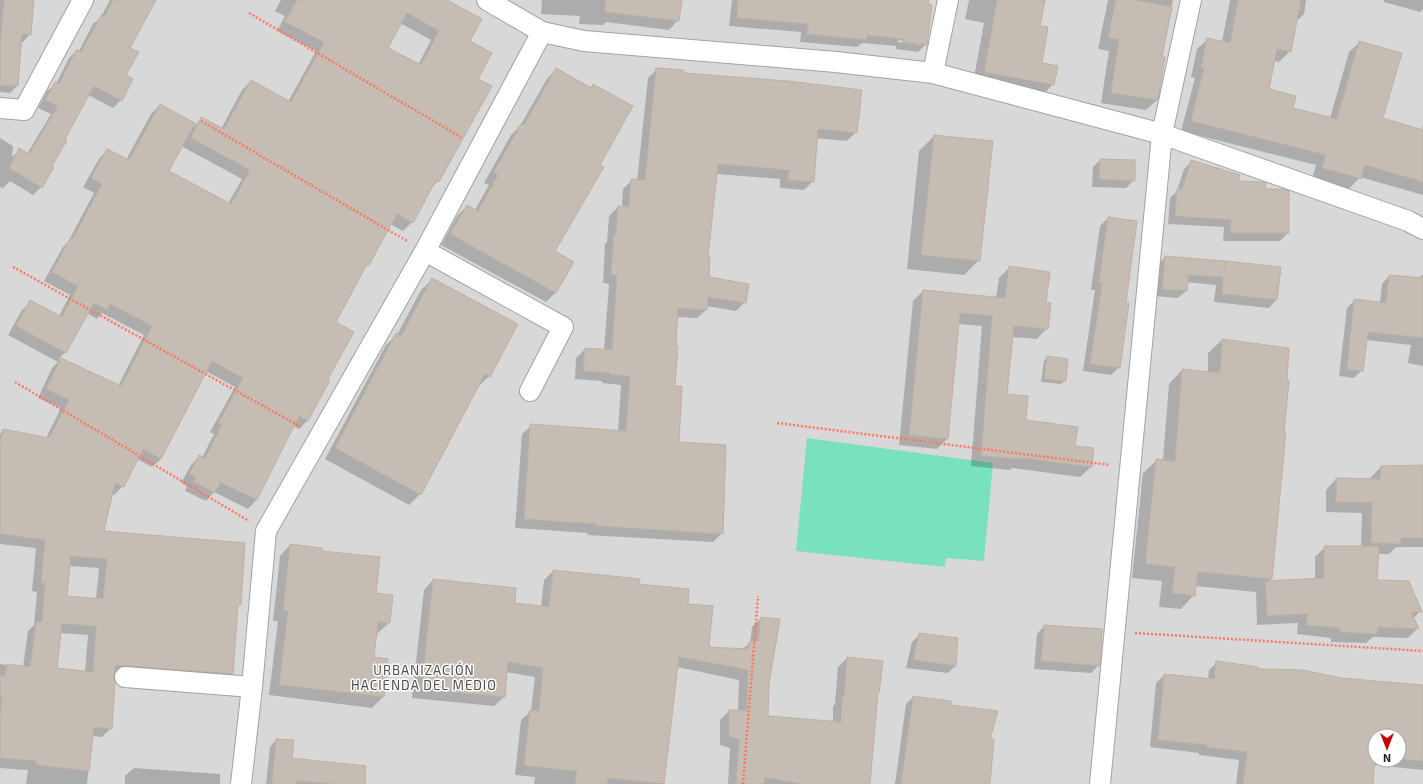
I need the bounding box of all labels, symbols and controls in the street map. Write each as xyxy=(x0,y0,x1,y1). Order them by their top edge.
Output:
district label: URBANIZACIÓN HACIENDA DEL MEDIO xyxy=(351,661,497,693)
north arrow xyxy=(1367,728,1407,768)
text: N xyxy=(1383,752,1391,765)

